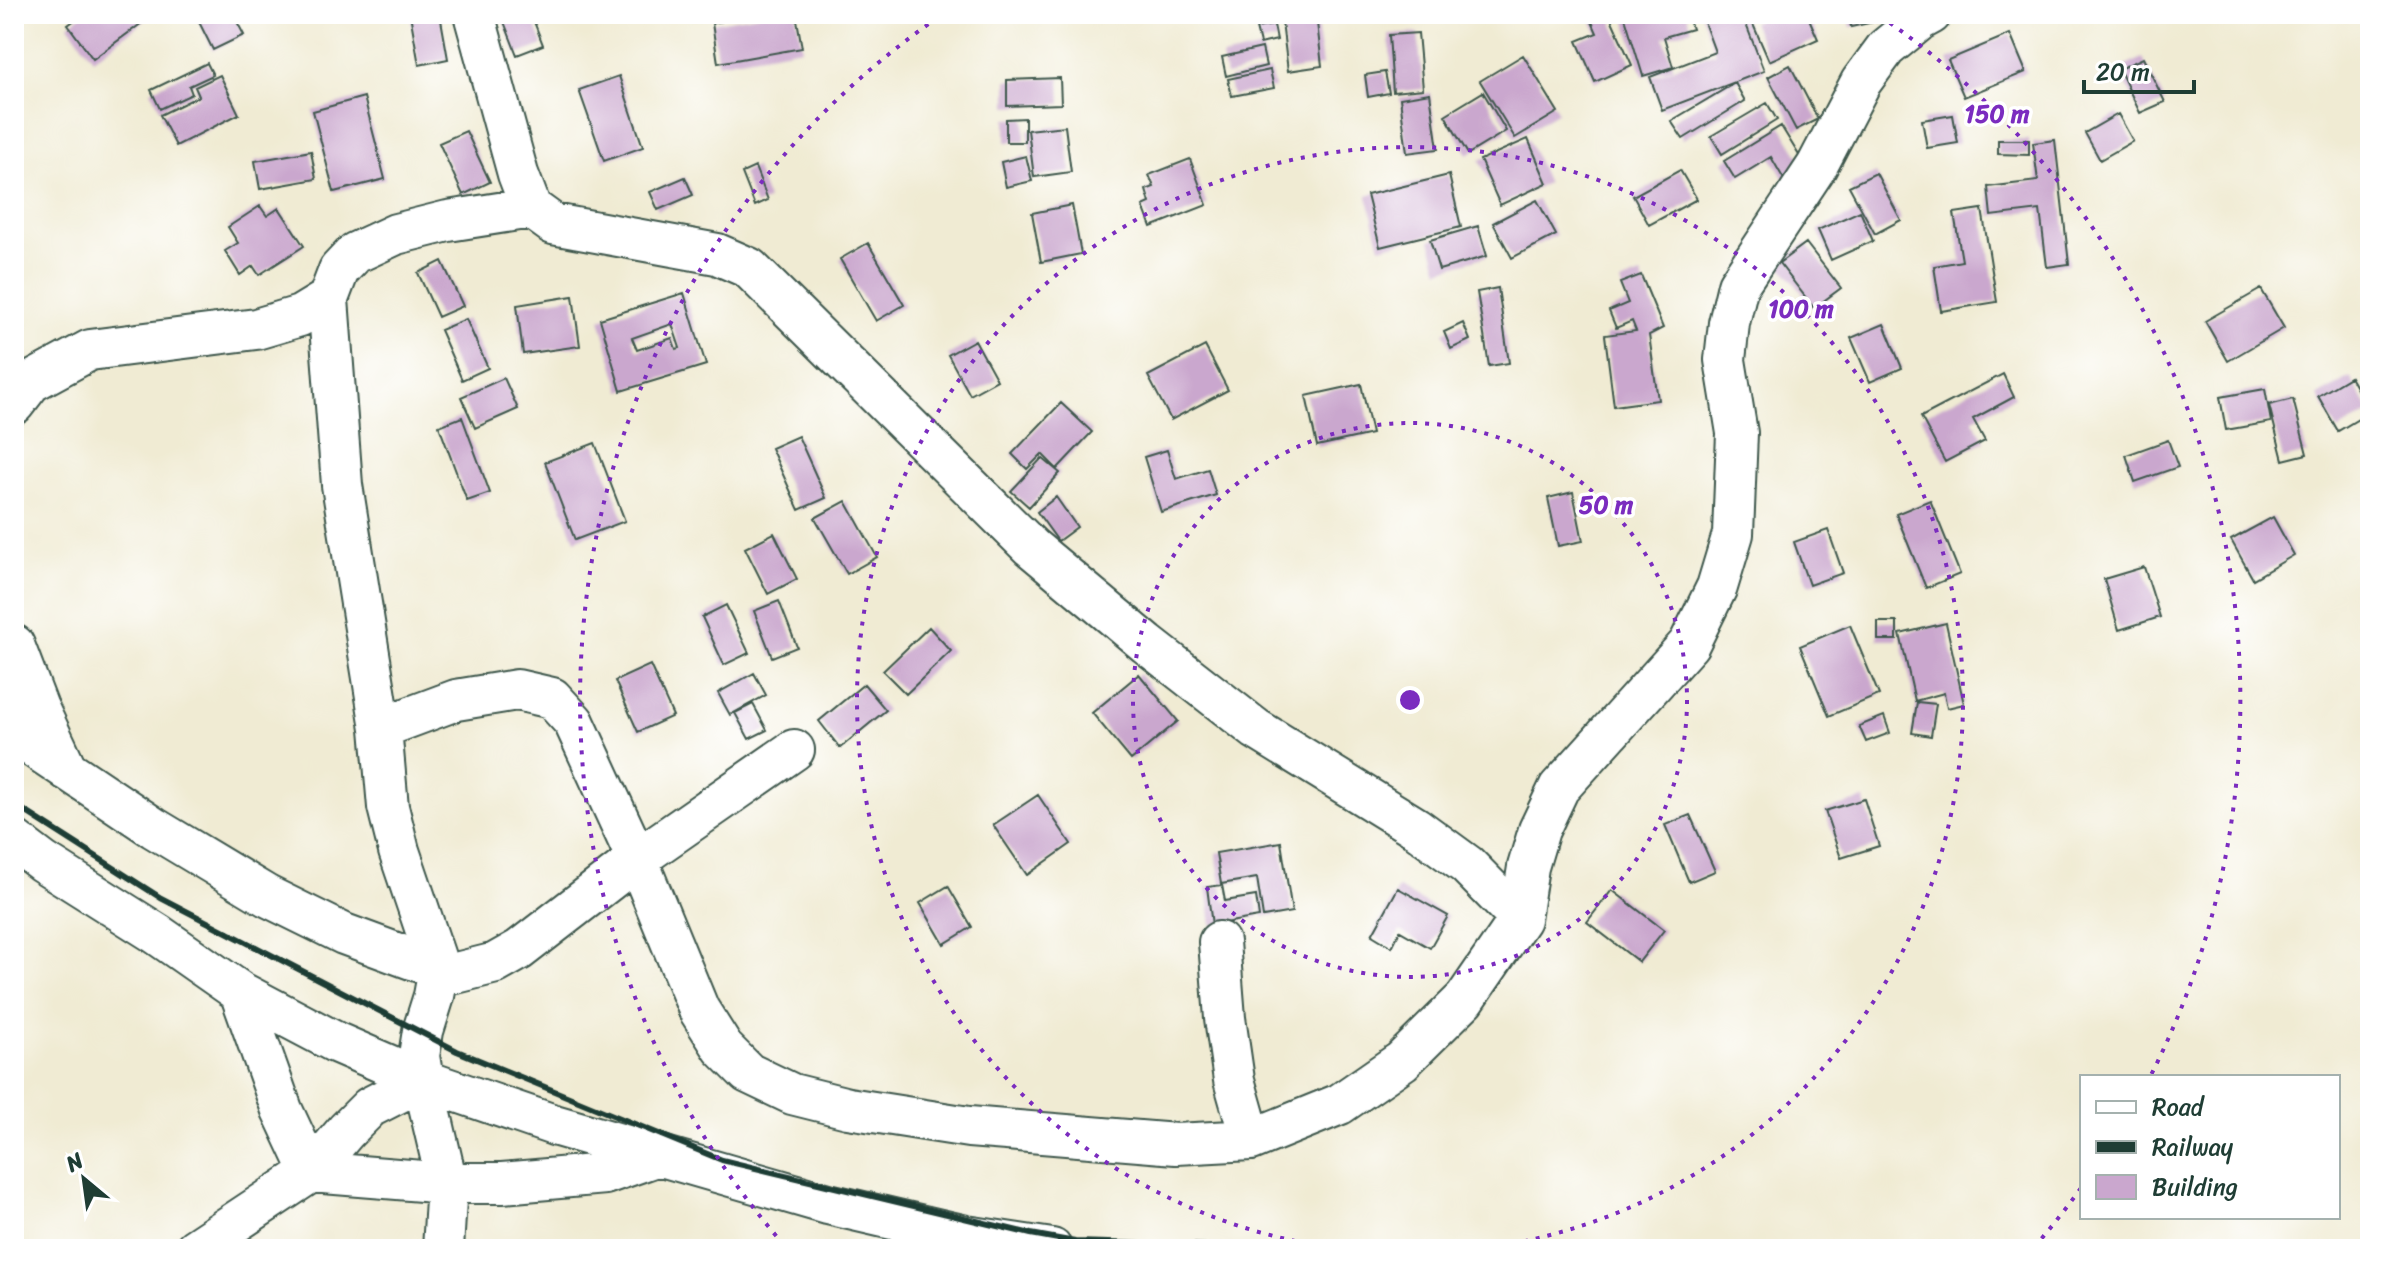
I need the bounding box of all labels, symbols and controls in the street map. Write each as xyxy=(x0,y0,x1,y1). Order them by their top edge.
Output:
scale bar xyxy=(2084,44,2194,94)
text: 20 m xyxy=(2096,51,2150,93)
text: 150 m xyxy=(1965,93,2030,135)
text: 100 m xyxy=(1768,288,1834,330)
text: 50 m xyxy=(1579,484,1634,526)
centre of rings xyxy=(1396,686,1424,714)
legend xyxy=(2080,1075,2340,1219)
text: Road xyxy=(2152,1086,2206,1128)
text: Railway xyxy=(2152,1126,2234,1168)
north arrow xyxy=(44,1139,124,1219)
text: N xyxy=(58,1141,91,1183)
text: Building xyxy=(2152,1166,2238,1208)

